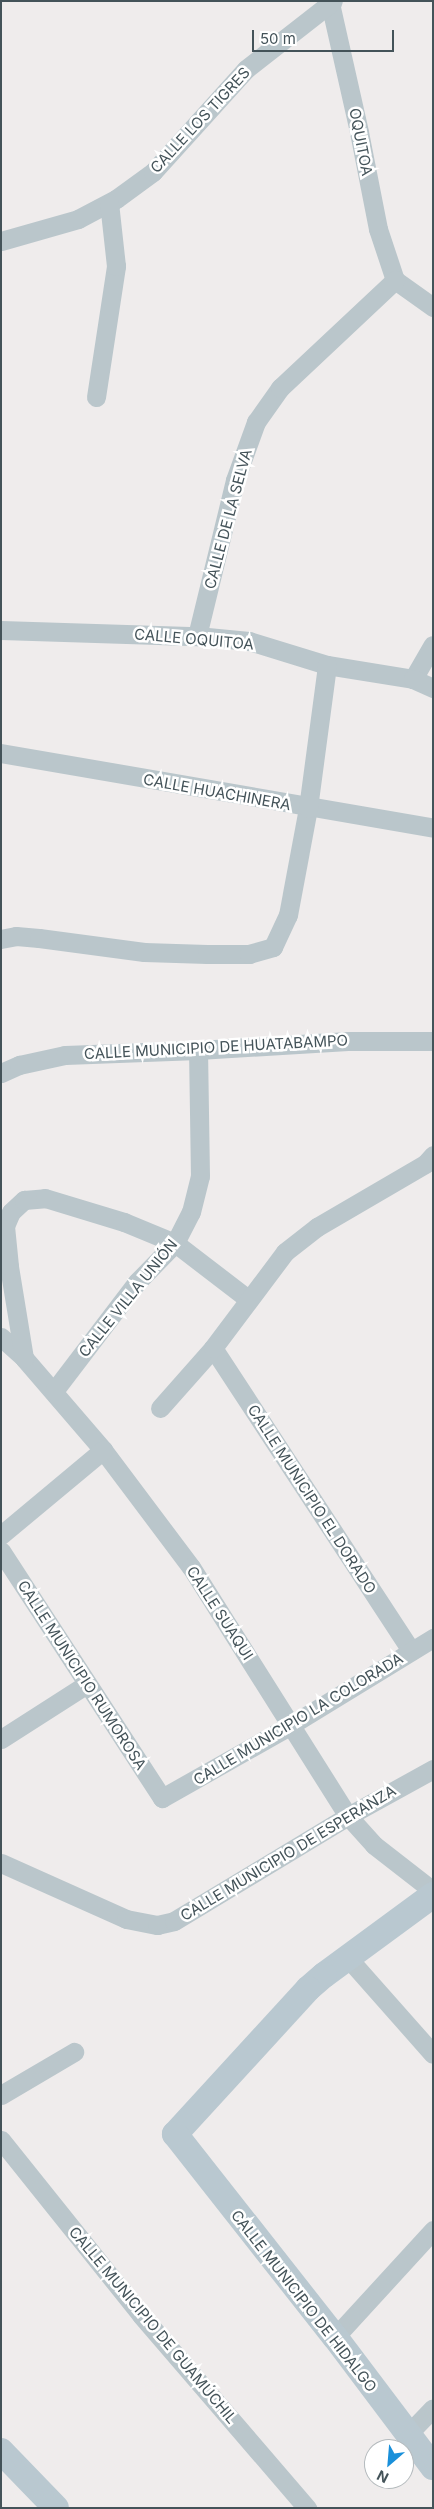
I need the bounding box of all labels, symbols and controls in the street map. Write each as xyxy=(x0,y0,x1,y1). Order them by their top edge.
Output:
scale bar xyxy=(254,20,396,52)
text: 50 m xyxy=(260,29,296,48)
street label: CALLE LOS TIGRES xyxy=(146,63,254,177)
street label: OQUITOA xyxy=(346,107,376,177)
street label: CALLE DE LA SELVA xyxy=(201,447,255,591)
street label: CALLE OQUITOA xyxy=(134,625,254,653)
street label: CALLE HUACHINERA xyxy=(142,770,292,814)
street label: CALLE MUNICIPIO DE HUATABAMPO xyxy=(84,1031,348,1063)
street label: CALLE VILLA UNIÓN xyxy=(75,1235,181,1361)
street label: CALLE MUNICIPIO EL DORADO xyxy=(244,1401,380,1597)
street label: CALLE SUAQUI xyxy=(183,1563,257,1663)
street label: CALLE MUNICIPIO RUMOROSA xyxy=(14,1577,150,1773)
street label: CALLE MUNICIPIO LA COLORADA xyxy=(190,1649,406,1789)
street label: CALLE MUNICIPIO DE ESPERANZA xyxy=(177,1781,399,1925)
street label: CALLE MUNICIPIO DE HIDALGO xyxy=(227,2206,381,2396)
street label: CALLE MUNICIPIO DE GUAMÚCHIL xyxy=(65,2223,241,2427)
north arrow xyxy=(364,2439,414,2489)
text: N xyxy=(374,2467,391,2487)

